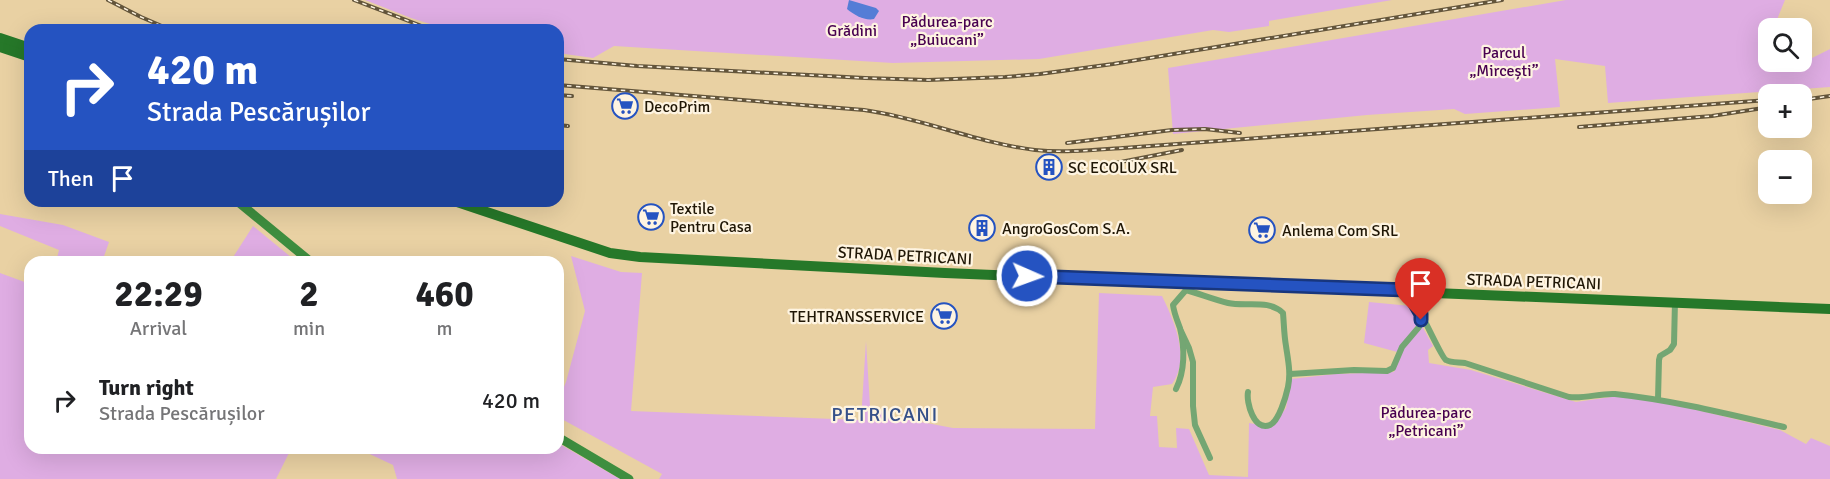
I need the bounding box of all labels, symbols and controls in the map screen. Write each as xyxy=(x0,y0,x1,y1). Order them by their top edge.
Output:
park label: Pădurea-parc „Buiucani” xyxy=(901,12,993,50)
map controls xyxy=(1758,18,1812,204)
button: search xyxy=(1758,18,1812,72)
park label: Grădini xyxy=(827,21,877,41)
park label: Parcul „Mircești” xyxy=(1470,43,1539,81)
text: 420 m xyxy=(147,45,258,96)
icon: right xyxy=(48,48,126,126)
button: + xyxy=(1758,84,1812,138)
supermarket icon: DecoPrim xyxy=(610,91,640,121)
text: Strada Pescărușilor xyxy=(147,96,371,129)
place label: DecoPrim xyxy=(644,97,710,117)
button: − xyxy=(1758,150,1812,204)
building icon: SC ECOLUX SRL xyxy=(1034,152,1064,182)
place label: SC ECOLUX SRL xyxy=(1068,158,1177,178)
icon: arrive xyxy=(106,162,139,195)
text: Then xyxy=(48,165,94,192)
place label: Textile Pentru Casa xyxy=(670,199,752,237)
supermarket icon: Textile Pentru Casa xyxy=(636,202,666,232)
building icon: AngroGosCom S.A. xyxy=(967,213,997,243)
supermarket icon: Anlema Com SRL xyxy=(1247,215,1277,245)
place label: AngroGosCom S.A. xyxy=(1002,219,1130,239)
place label: Anlema Com SRL xyxy=(1282,221,1398,241)
street label: STRADA PETRICANI xyxy=(837,242,973,270)
position arrow xyxy=(995,244,1059,308)
pin xyxy=(1395,258,1446,320)
icon: arrive xyxy=(1404,267,1437,300)
street label: STRADA PETRICANI xyxy=(1466,270,1602,294)
text: 22:29 xyxy=(114,272,203,317)
text: 2 xyxy=(299,272,319,317)
text: 460 xyxy=(415,272,474,317)
supermarket icon: TEHTRANSSERVICE xyxy=(929,301,959,331)
place label: TEHTRANSSERVICE xyxy=(789,307,924,327)
text: Arrival xyxy=(130,316,187,341)
text: min xyxy=(293,316,325,341)
text: m xyxy=(437,316,453,341)
text: Turn right xyxy=(99,374,194,401)
icon: right xyxy=(48,384,81,417)
text: 420 m xyxy=(482,387,540,414)
text: Strada Pescărușilor xyxy=(99,401,265,426)
district label: PETRICANI xyxy=(831,402,939,427)
park label: Pădurea-parc „Petricani” xyxy=(1380,403,1472,441)

